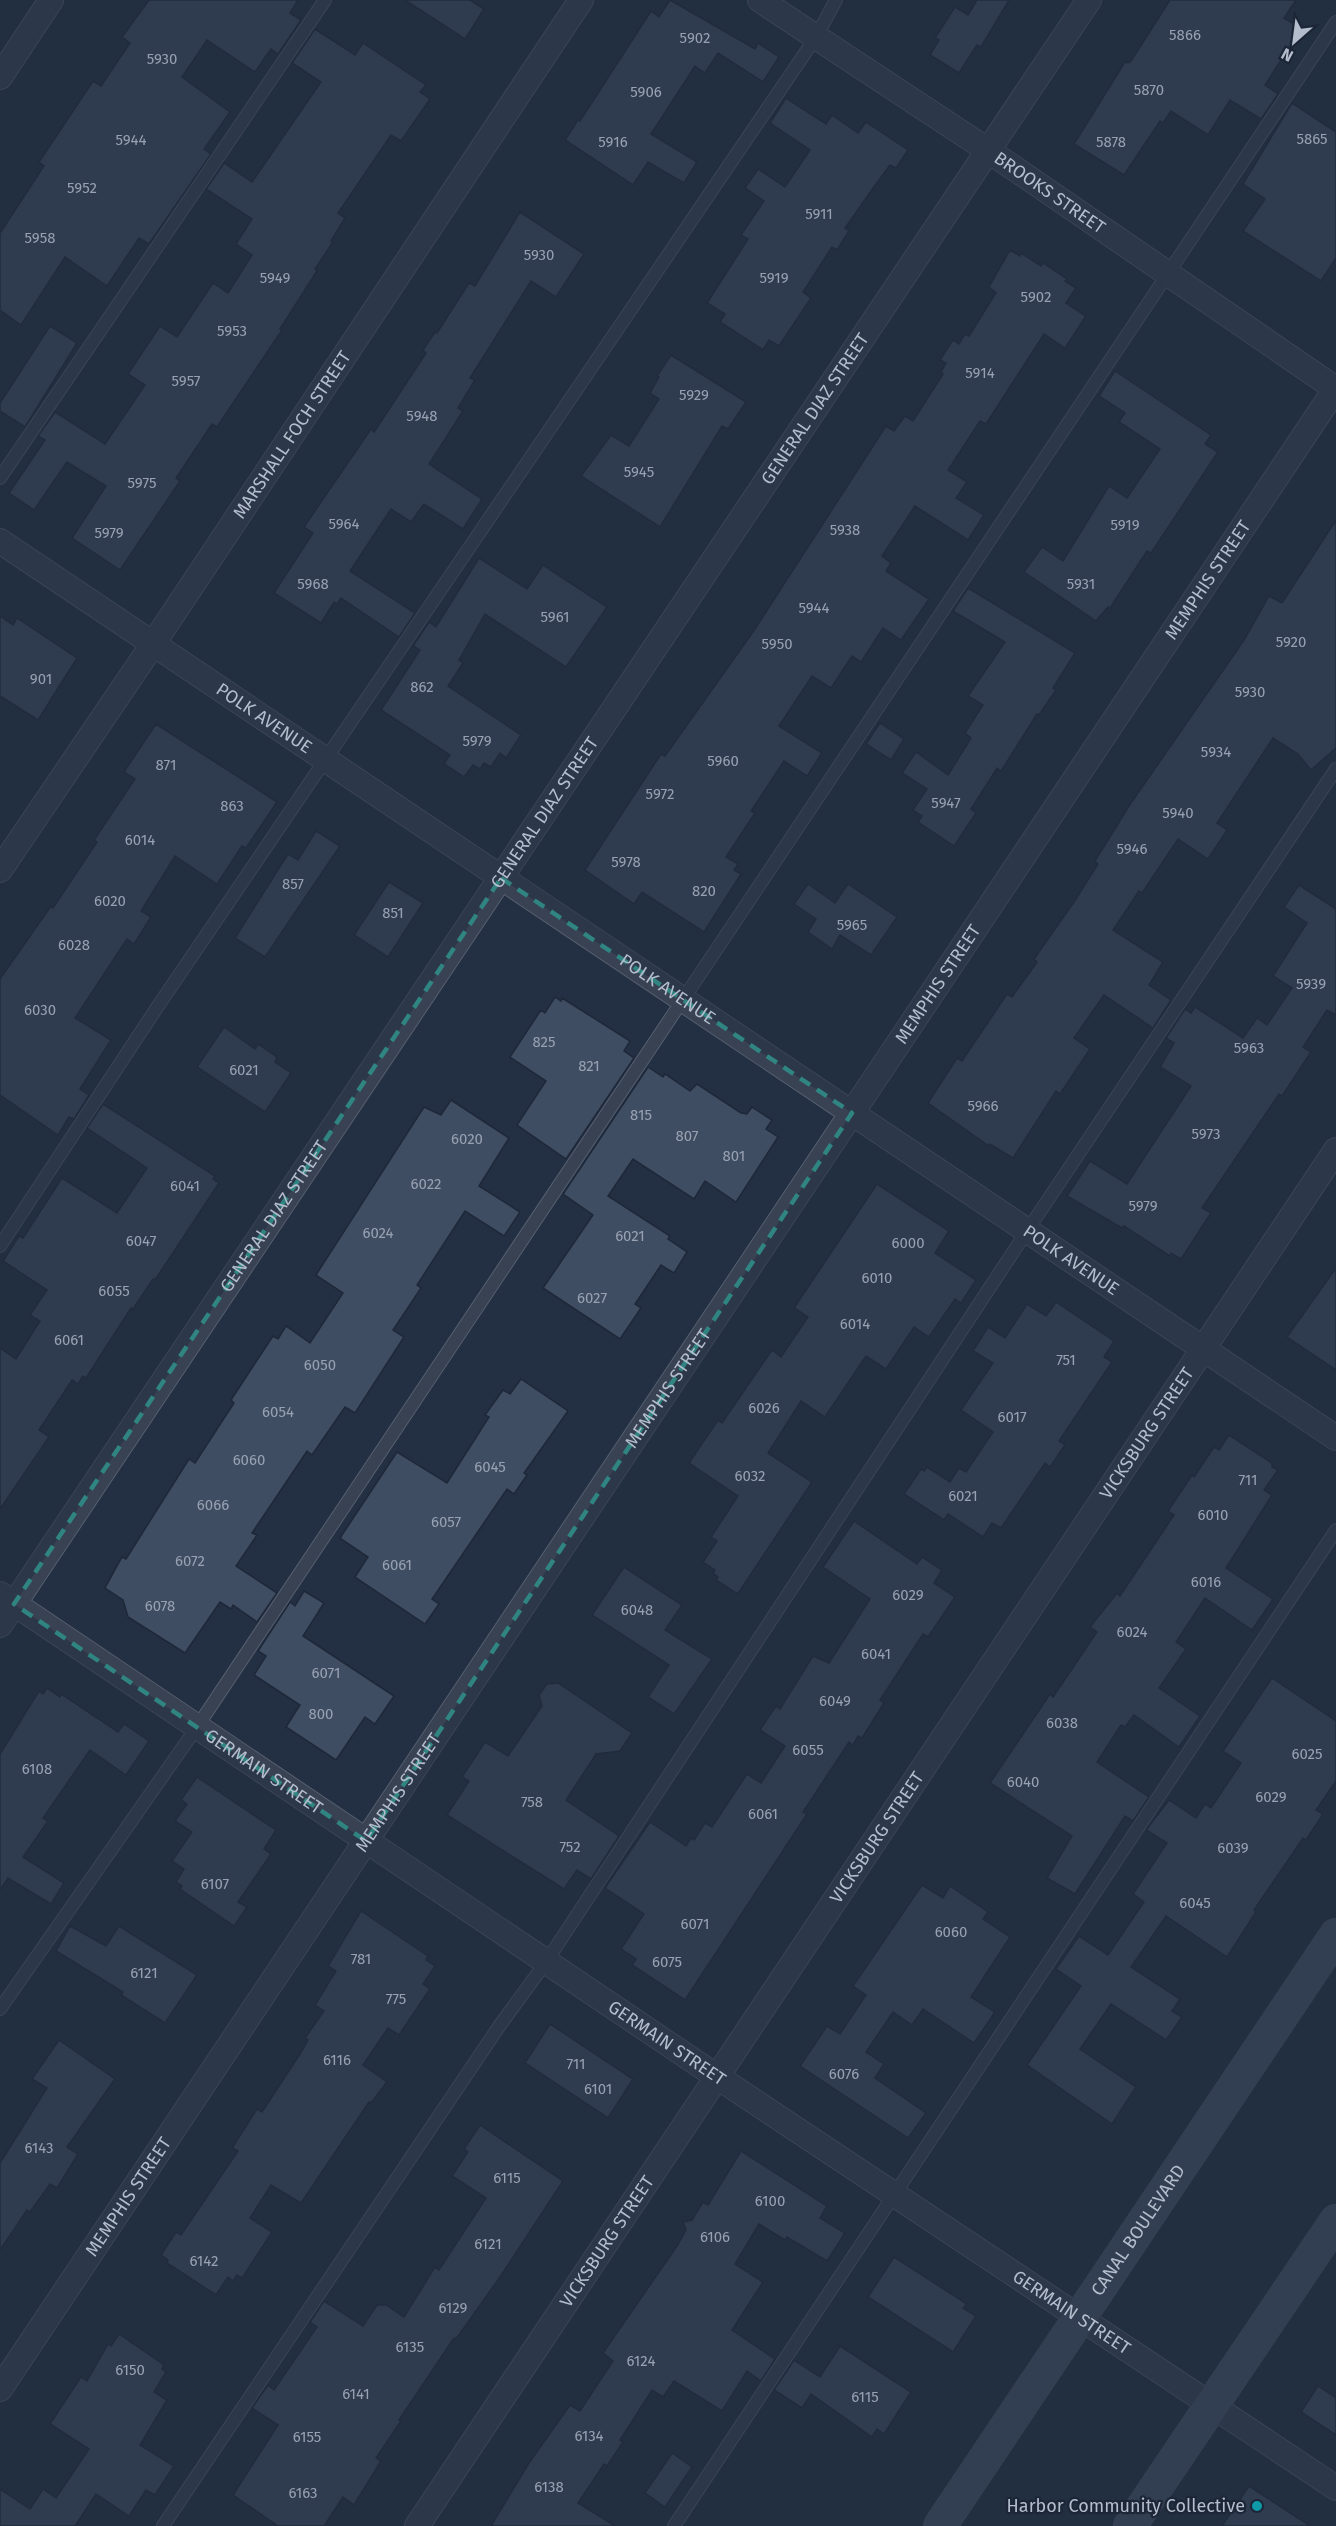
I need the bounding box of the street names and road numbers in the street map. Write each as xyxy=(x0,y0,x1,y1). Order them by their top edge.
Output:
street label: BROOKS STREET xyxy=(990,147,1110,239)
street label: GENERAL DIAZ STREET xyxy=(756,328,874,489)
street label: MARSHALL FOCH STREET xyxy=(228,346,356,523)
street label: MEMPHIS STREET xyxy=(1160,516,1256,644)
street label: POLK AVENUE xyxy=(212,678,316,758)
street label: GENERAL DIAZ STREET xyxy=(486,732,603,892)
street label: MEMPHIS STREET xyxy=(890,920,986,1048)
street label: POLK AVENUE xyxy=(615,949,720,1029)
street label: GENERAL DIAZ STREET xyxy=(215,1136,333,1296)
street label: POLK AVENUE xyxy=(1019,1220,1123,1300)
street label: MEMPHIS STREET xyxy=(620,1324,716,1452)
street label: VICKSBURG STREET xyxy=(1095,1363,1199,1503)
street label: GERMAIN STREET xyxy=(201,1724,327,1819)
street label: MEMPHIS STREET xyxy=(351,1728,446,1856)
street label: VICKSBURG STREET xyxy=(825,1767,929,1907)
street label: GERMAIN STREET xyxy=(604,1996,730,2091)
street label: MEMPHIS STREET xyxy=(81,2133,176,2261)
street label: CANAL BOULEVARD xyxy=(1086,2160,1190,2300)
street label: VICKSBURG STREET xyxy=(555,2171,659,2312)
street label: GERMAIN STREET xyxy=(1008,2265,1135,2360)

